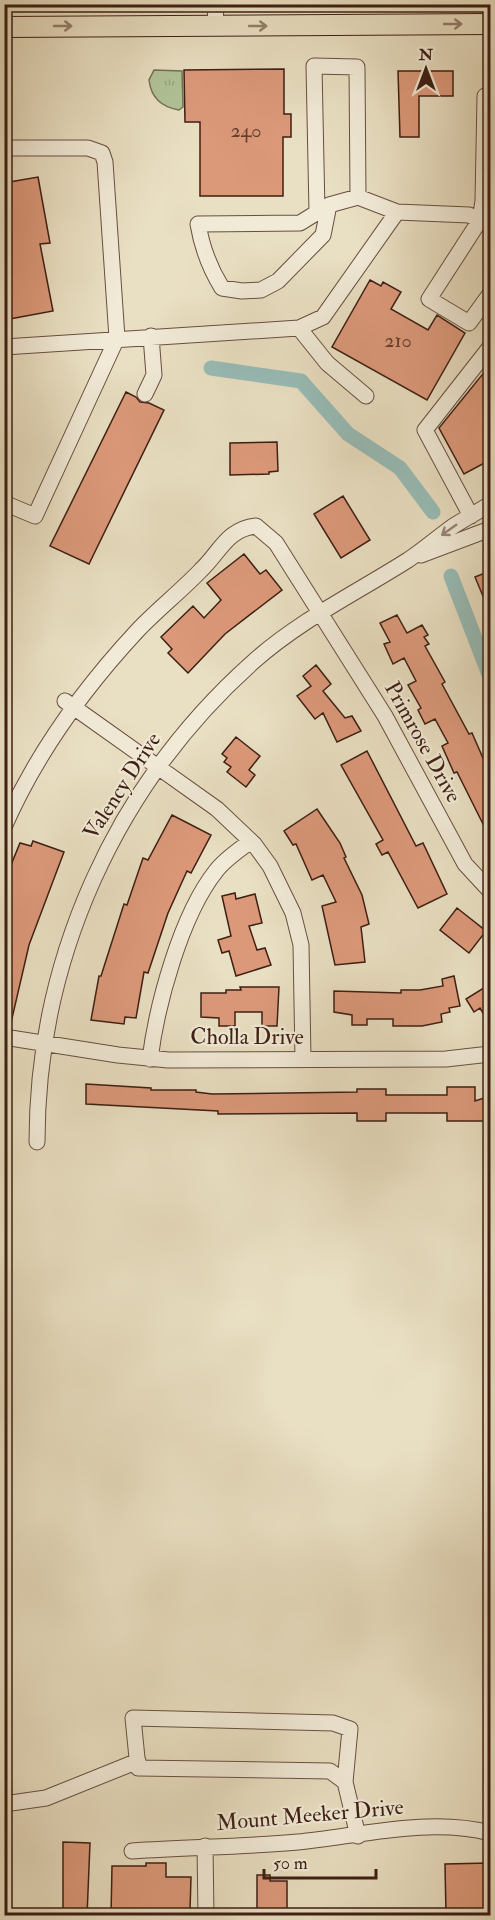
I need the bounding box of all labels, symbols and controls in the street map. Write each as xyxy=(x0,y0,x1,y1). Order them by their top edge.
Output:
one-way arrow xyxy=(442,18,462,30)
one-way arrow xyxy=(247,20,267,31)
one-way arrow xyxy=(52,21,72,32)
north arrow xyxy=(396,39,456,99)
text: N xyxy=(418,45,434,65)
house number: 240 xyxy=(230,118,262,143)
house number: 210 xyxy=(384,328,412,353)
one-way arrow xyxy=(441,524,458,536)
street label: Primrose Drive xyxy=(378,677,468,807)
street label: Valency Drive xyxy=(77,727,167,845)
street label: Cholla Drive xyxy=(190,1023,304,1051)
street label: Mount Meeker Drive xyxy=(215,1793,405,1837)
scale bar xyxy=(264,1842,376,1880)
text: 50 m xyxy=(273,1852,308,1875)

